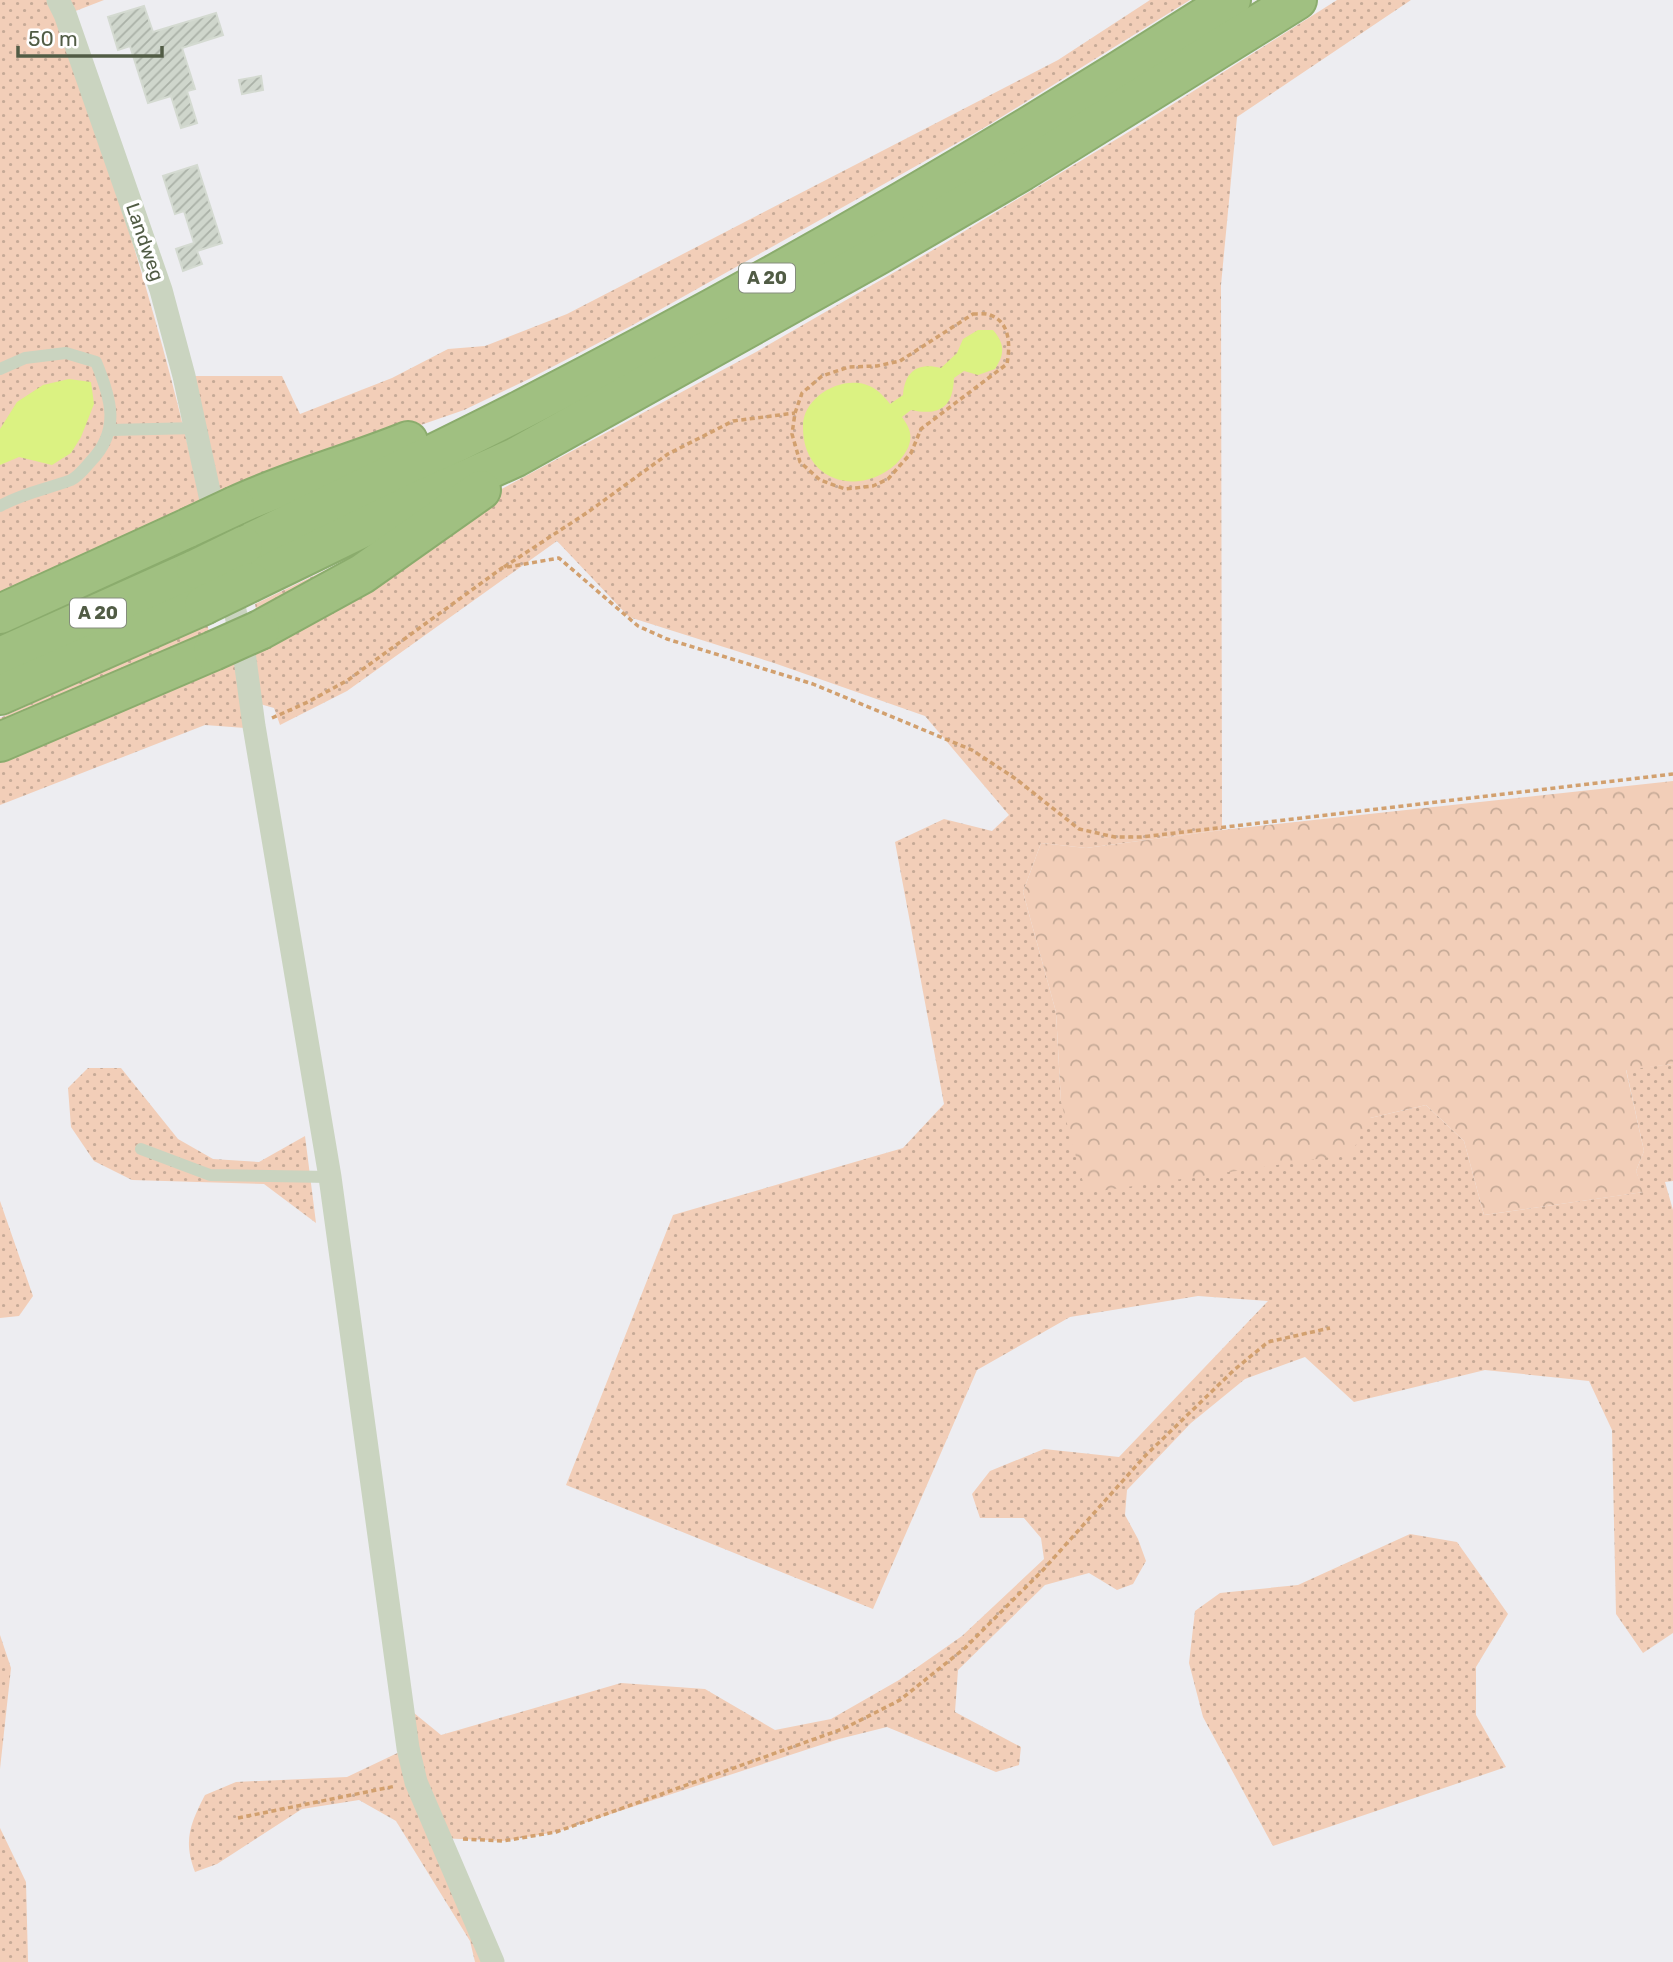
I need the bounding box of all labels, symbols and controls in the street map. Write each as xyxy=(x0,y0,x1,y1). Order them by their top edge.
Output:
scale bar xyxy=(18,14,161,58)
text: 50 m xyxy=(28,26,78,51)
street label: Landweg xyxy=(121,200,169,284)
road number: A 20 xyxy=(739,264,795,292)
road number: A 20 xyxy=(70,598,126,628)

